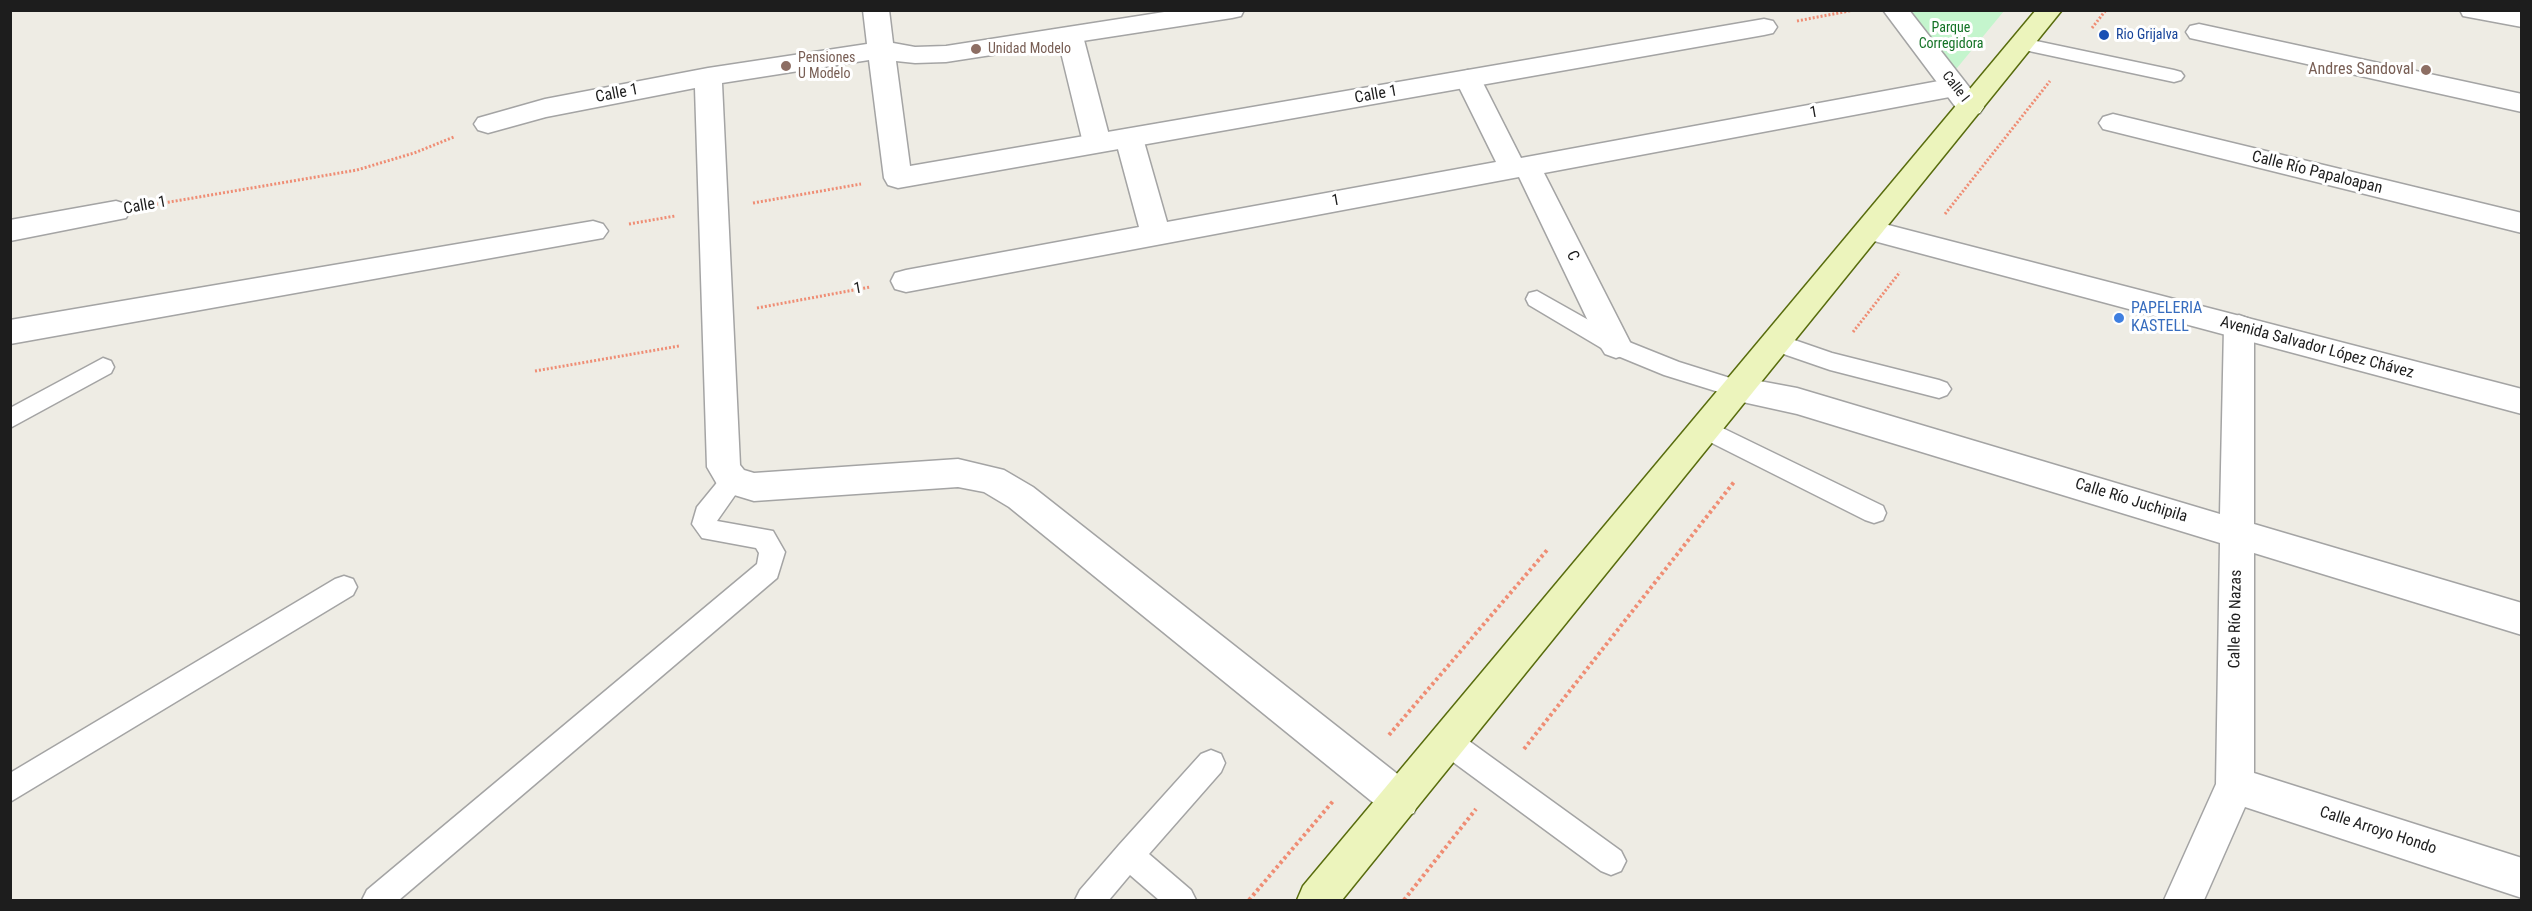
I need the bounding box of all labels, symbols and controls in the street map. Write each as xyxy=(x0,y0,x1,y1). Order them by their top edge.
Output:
park label: Parque Corregidora xyxy=(1919,20,1983,52)
place label: Rio Grijalva xyxy=(2116,27,2178,43)
marker: Rio Grijalva xyxy=(2097,28,2111,42)
place label: Unidad Modelo xyxy=(988,41,1071,57)
marker: Unidad Modelo xyxy=(969,42,983,56)
place label: Pensiones U Modelo xyxy=(798,50,855,82)
marker: Pensiones U Modelo xyxy=(779,59,793,73)
place label: Andres Sandoval xyxy=(2308,60,2414,80)
marker: Andres Sandoval xyxy=(2419,63,2433,77)
street label: Calle I xyxy=(1938,68,1972,106)
street label: Calle 1 xyxy=(594,80,640,108)
street label: Calle 1 xyxy=(1353,82,1399,108)
street label: 1 xyxy=(1808,103,1820,123)
street label: Calle Río Papaloapan xyxy=(2250,147,2384,199)
street label: 1 xyxy=(1330,191,1342,211)
street label: Calle 1 xyxy=(122,193,168,219)
street label: C xyxy=(1561,248,1583,264)
street label: 1 xyxy=(852,279,864,299)
place label: PAPELERIA KASTELL xyxy=(2131,299,2202,337)
marker: PAPELERIA KASTELL xyxy=(2112,311,2126,325)
street label: Avenida Salvador López Chávez xyxy=(2218,313,2416,383)
street label: Calle Río Juchipila xyxy=(2073,475,2189,527)
street label: Calle Río Nazas xyxy=(2226,569,2246,669)
street label: Calle Arroyo Hondo xyxy=(2317,803,2439,859)

